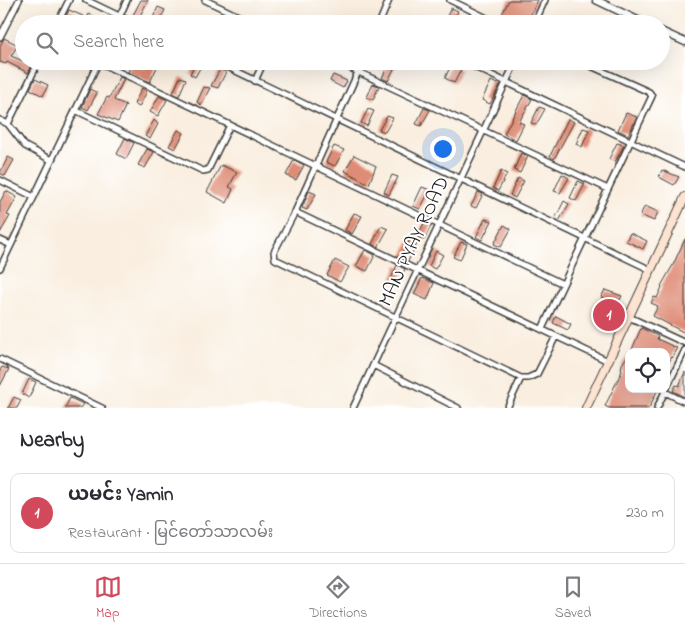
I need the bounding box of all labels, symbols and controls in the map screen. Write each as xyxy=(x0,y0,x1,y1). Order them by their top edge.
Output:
search box xyxy=(15,15,670,70)
icon: search xyxy=(33,29,61,57)
text: Search here xyxy=(73,29,164,56)
your location xyxy=(430,136,456,162)
street label: MAN PYAY ROAD xyxy=(372,172,458,312)
pin: 1 xyxy=(593,296,625,334)
map controls xyxy=(625,348,670,393)
button: locate xyxy=(625,348,670,393)
text: Nearby xyxy=(20,426,84,456)
text: ယမင်း Yamin xyxy=(68,482,173,509)
text: 1 xyxy=(34,501,40,525)
text: 230 m xyxy=(626,501,664,525)
text: Restaurant · မြင်တော်သာလမ်း xyxy=(68,521,273,545)
tab: Map xyxy=(94,573,122,624)
tab: Directions xyxy=(309,573,367,624)
tab: Saved xyxy=(555,573,591,624)

